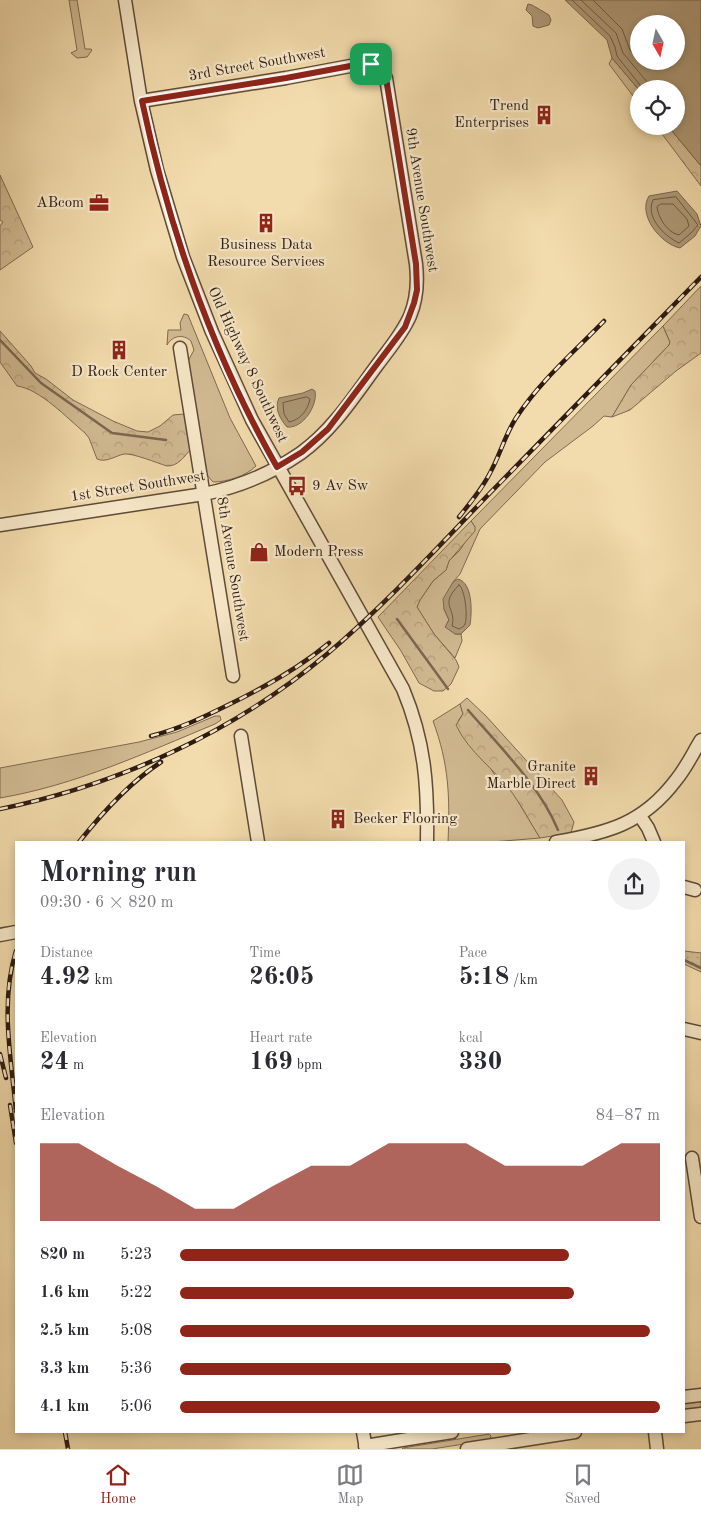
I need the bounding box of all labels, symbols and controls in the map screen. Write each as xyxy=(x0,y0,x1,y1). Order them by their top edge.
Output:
north arrow xyxy=(630,15,685,70)
map controls xyxy=(630,15,685,135)
pin xyxy=(350,43,392,85)
street label: 3rd Street Southwest xyxy=(187,46,327,84)
icon: arrive xyxy=(357,50,385,78)
button: locate xyxy=(630,80,685,135)
place label: Trend Enterprises xyxy=(454,99,529,131)
building icon: Trend Enterprises xyxy=(533,104,555,126)
street label: 9th Avenue Southwest xyxy=(402,127,440,273)
office icon: ABcom xyxy=(88,192,110,214)
place label: ABcom xyxy=(36,196,84,211)
building icon: Business Data Resource Services xyxy=(255,212,277,234)
place label: Business Data Resource Services xyxy=(207,238,325,270)
street label: Old Highway 8 Southwest xyxy=(204,285,290,445)
building icon: D Rock Center xyxy=(108,339,130,361)
place label: D Rock Center xyxy=(71,365,167,380)
street label: 1st Street Southwest xyxy=(69,469,207,505)
bus stop icon: 9 Av Sw xyxy=(286,475,308,497)
place label: 9 Av Sw xyxy=(312,479,369,494)
street label: 8th Avenue Southwest xyxy=(213,496,251,642)
shop icon: Modern Press xyxy=(248,541,270,563)
place label: Modern Press xyxy=(274,545,363,560)
place label: Granite Marble Direct xyxy=(486,760,576,792)
building icon: Granite Marble Direct xyxy=(580,765,602,787)
building icon: Becker Flooring xyxy=(327,808,349,830)
place label: Becker Flooring xyxy=(353,812,457,827)
button: share xyxy=(608,858,660,910)
text: Morning run xyxy=(40,860,197,888)
text: 09:30 · 6 × 820 m xyxy=(40,895,173,911)
text: Distance xyxy=(40,946,93,960)
text: Time xyxy=(249,946,281,960)
text: Pace xyxy=(459,946,487,960)
text: 4.92 xyxy=(40,965,91,990)
text: 26:05 xyxy=(249,965,314,990)
text: 5:18 xyxy=(459,965,509,990)
text: km xyxy=(91,973,113,987)
text: /km xyxy=(509,973,538,987)
text: Elevation xyxy=(40,1031,97,1045)
text: Heart rate xyxy=(249,1031,312,1045)
text: kcal xyxy=(459,1031,483,1045)
text: 24 xyxy=(40,1050,69,1075)
text: 169 xyxy=(249,1050,293,1075)
text: 330 xyxy=(459,1050,502,1075)
text: m xyxy=(69,1058,84,1072)
text: bpm xyxy=(293,1058,322,1072)
text: Elevation xyxy=(40,1108,105,1124)
text: 84–87 m xyxy=(596,1108,660,1124)
text: 820 m xyxy=(40,1247,85,1263)
text: 5:23 xyxy=(120,1247,152,1263)
text: 1.6 km xyxy=(40,1285,89,1301)
text: 5:22 xyxy=(120,1285,152,1301)
text: 2.5 km xyxy=(40,1323,89,1339)
text: 5:08 xyxy=(120,1323,152,1339)
text: 3.3 km xyxy=(40,1361,89,1377)
text: 5:36 xyxy=(120,1361,152,1377)
text: 4.1 km xyxy=(40,1399,89,1415)
text: 5:06 xyxy=(120,1399,152,1415)
tab: Home xyxy=(100,1461,136,1508)
tab: Map xyxy=(336,1461,364,1508)
tab: Saved xyxy=(565,1461,601,1508)

